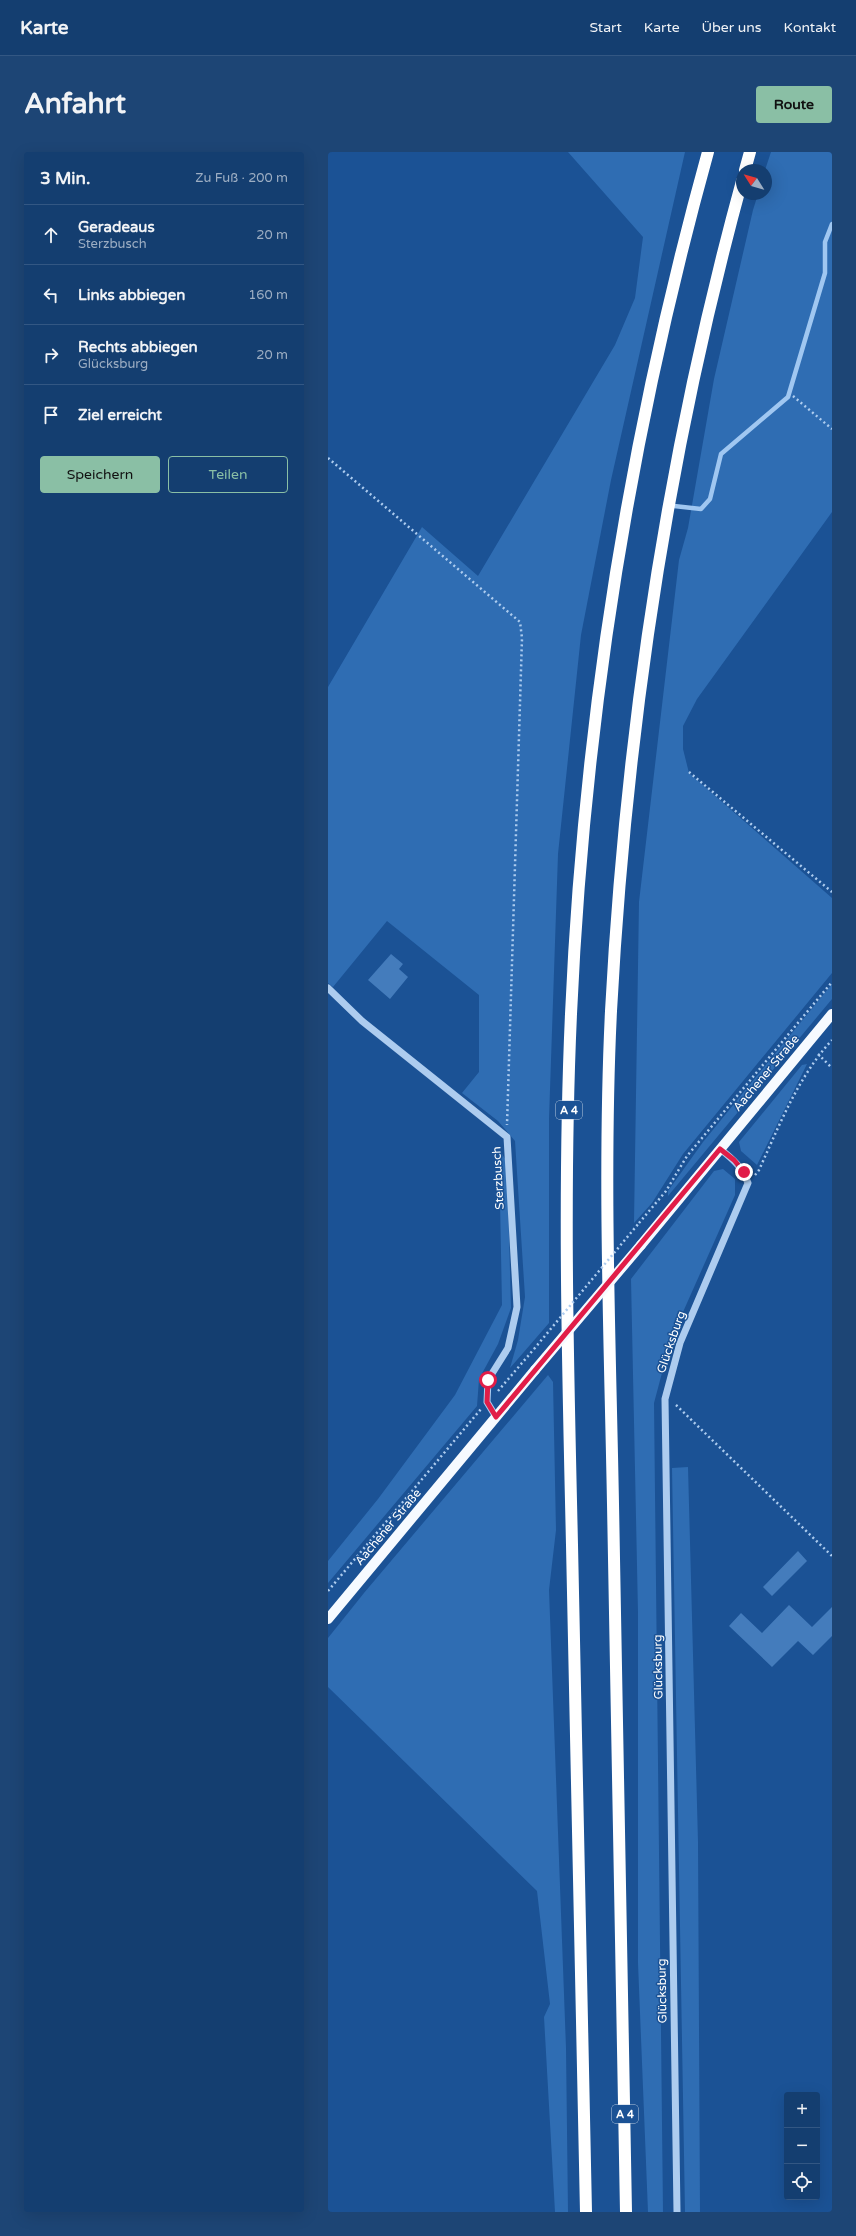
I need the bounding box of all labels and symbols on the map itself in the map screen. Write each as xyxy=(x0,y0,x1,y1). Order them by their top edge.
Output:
north arrow xyxy=(736,164,772,200)
street label: Aachener Straße xyxy=(730,1032,802,1114)
road number: A 4 xyxy=(556,1101,582,1119)
street label: Sterzbusch xyxy=(489,1146,507,1210)
route end xyxy=(735,1163,753,1181)
street label: Glücksburg xyxy=(654,1309,688,1375)
route start xyxy=(479,1371,497,1389)
street label: Aachener Straße xyxy=(352,1486,424,1568)
street label: Glücksburg xyxy=(650,1634,666,1700)
street label: Glücksburg xyxy=(654,1958,670,2024)
road number: A 4 xyxy=(612,2105,638,2123)

